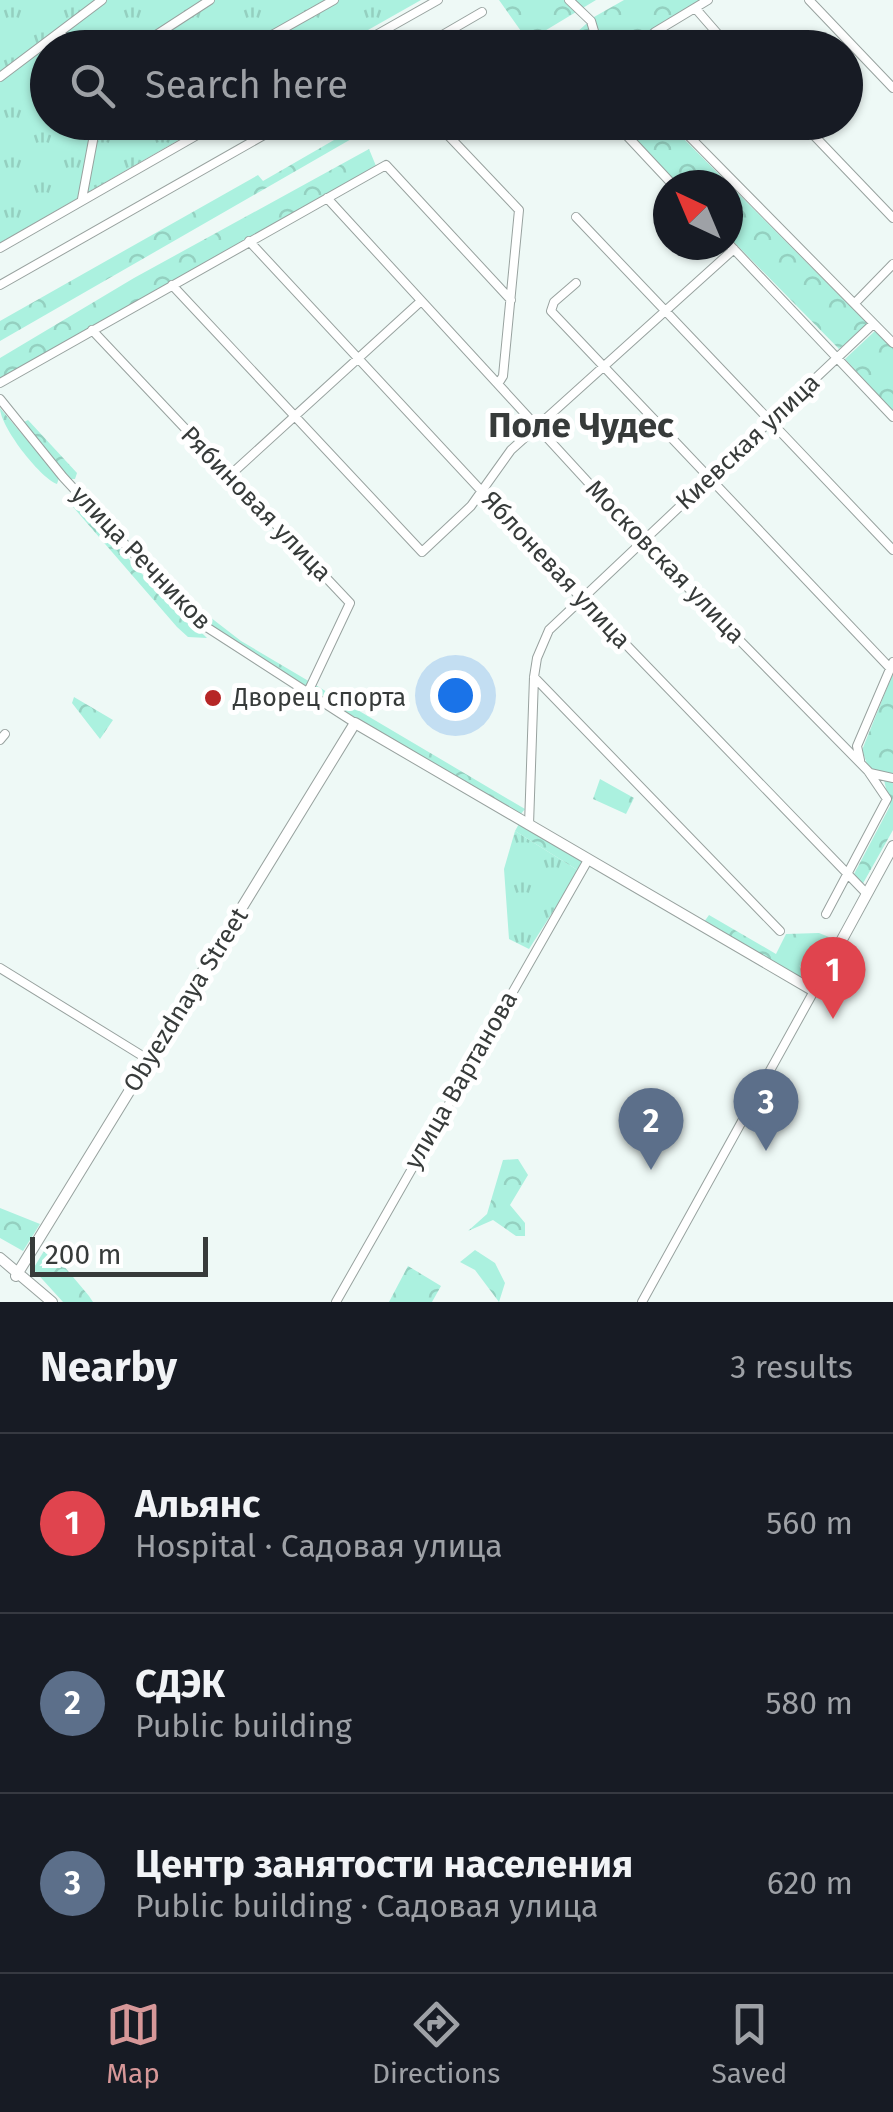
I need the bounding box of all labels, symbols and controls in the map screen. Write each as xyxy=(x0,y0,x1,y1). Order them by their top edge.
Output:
search box xyxy=(30,30,863,140)
icon: search xyxy=(65,58,120,113)
text: Search here xyxy=(145,62,348,108)
north arrow xyxy=(653,170,743,260)
street label: Киевская улица xyxy=(670,368,826,516)
district label: Поле Чудес xyxy=(488,404,674,446)
street label: Рябиновая улица xyxy=(174,420,338,588)
street label: Московская улица xyxy=(579,474,751,650)
street label: улица Речников xyxy=(65,480,217,636)
street label: Яблоневая улица xyxy=(475,485,637,655)
your location xyxy=(430,670,481,721)
place label: Дворец спорта xyxy=(232,683,406,713)
marker: Дворец спорта xyxy=(202,687,224,709)
street label: Obyezdnaya Street xyxy=(117,902,255,1098)
pin: 1 xyxy=(800,936,866,1019)
street label: улица Вартанова xyxy=(398,986,524,1174)
pin: 3 xyxy=(734,1068,798,1151)
pin: 2 xyxy=(618,1088,684,1170)
scale bar xyxy=(30,1232,208,1276)
text: 200 m xyxy=(45,1238,122,1271)
text: Nearby xyxy=(40,1342,177,1392)
text: 3 results xyxy=(730,1348,853,1386)
text: Альянс xyxy=(135,1481,260,1527)
text: 1 xyxy=(65,1504,80,1542)
text: 560 m xyxy=(766,1504,853,1542)
text: Hospital · Садовая улица xyxy=(135,1527,503,1565)
text: СДЭК xyxy=(135,1661,225,1707)
text: 2 xyxy=(64,1684,81,1722)
text: 580 m xyxy=(766,1684,853,1722)
text: Public building xyxy=(135,1707,352,1745)
text: Центр занятости населения xyxy=(135,1841,633,1887)
text: 3 xyxy=(64,1864,81,1902)
text: 620 m xyxy=(767,1864,853,1902)
text: Public building · Садовая улица xyxy=(135,1887,599,1925)
tab: Map xyxy=(106,1997,161,2090)
tab: Directions xyxy=(372,1997,500,2090)
tab: Saved xyxy=(712,1997,787,2090)

